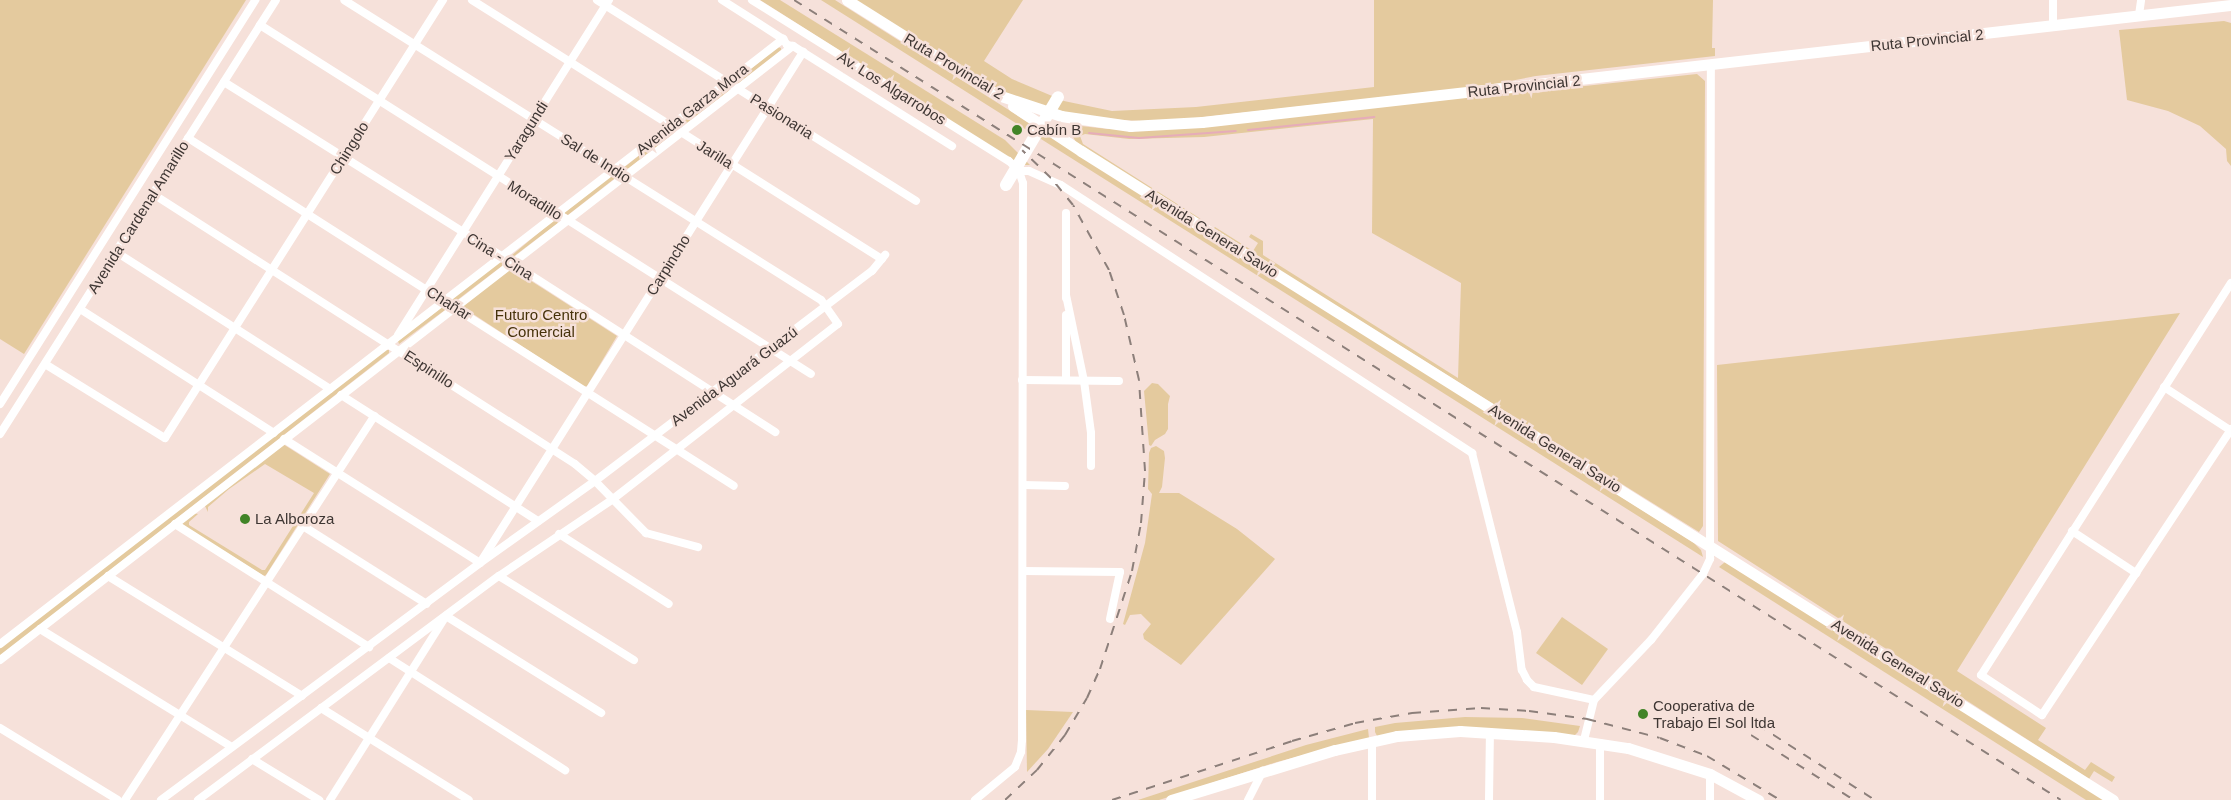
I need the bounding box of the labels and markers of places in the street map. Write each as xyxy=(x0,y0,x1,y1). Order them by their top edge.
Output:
place label: Cabín B xyxy=(1027,121,1081,139)
marker: Cabín B xyxy=(1011,124,1023,136)
place label: La Alboroza xyxy=(255,510,335,528)
marker: La Alboroza xyxy=(239,513,251,525)
place label: Cooperativa de Trabajo El Sol ltda xyxy=(1653,696,1775,731)
marker: Cooperativa de Trabajo El Sol ltda xyxy=(1637,708,1649,720)

